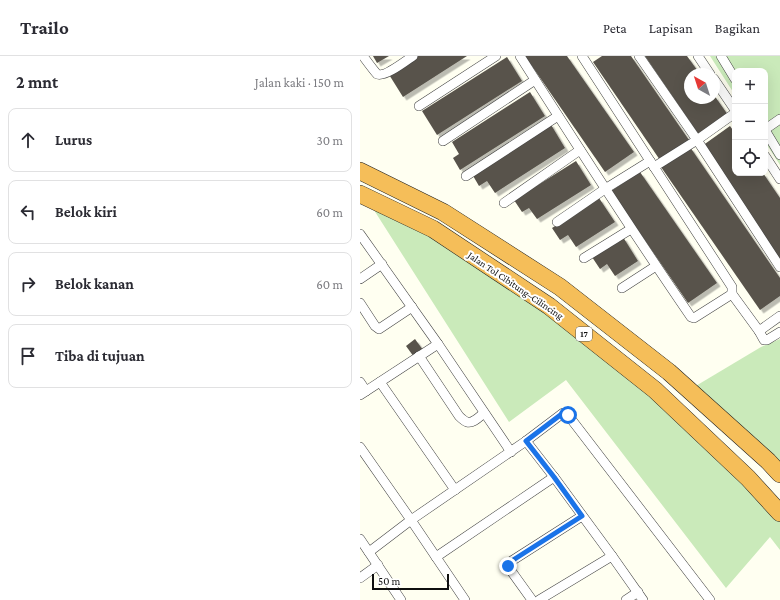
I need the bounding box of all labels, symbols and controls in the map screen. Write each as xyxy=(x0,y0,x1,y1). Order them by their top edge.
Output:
text: Trailo xyxy=(20,17,69,38)
text: Peta xyxy=(603,20,627,36)
text: Lapisan xyxy=(649,20,693,36)
text: Bagikan xyxy=(715,20,760,36)
north arrow xyxy=(684,68,720,104)
map controls xyxy=(732,68,768,176)
button: + xyxy=(732,68,768,104)
text: 2 mnt xyxy=(16,73,58,92)
text: Jalan kaki · 150 m xyxy=(255,75,344,90)
button: − xyxy=(732,104,768,140)
icon: ahead xyxy=(17,129,39,151)
text: Lurus xyxy=(55,132,92,148)
text: 30 m xyxy=(317,133,343,148)
button: locate xyxy=(732,140,768,176)
icon: left xyxy=(17,201,39,223)
text: Belok kiri xyxy=(55,204,117,220)
text: 60 m xyxy=(316,205,343,220)
street label: Jalan Tol Cibitung–Cilincing xyxy=(465,249,566,322)
icon: right xyxy=(17,273,39,295)
text: Belok kanan xyxy=(55,276,134,292)
text: 60 m xyxy=(316,277,343,292)
road number: 17 xyxy=(576,327,592,341)
icon: arrive xyxy=(17,345,39,367)
text: Tiba di tujuan xyxy=(55,348,145,364)
route start xyxy=(559,406,577,424)
route end xyxy=(499,557,517,575)
scale bar xyxy=(372,572,449,591)
text: 50 m xyxy=(378,575,400,587)

